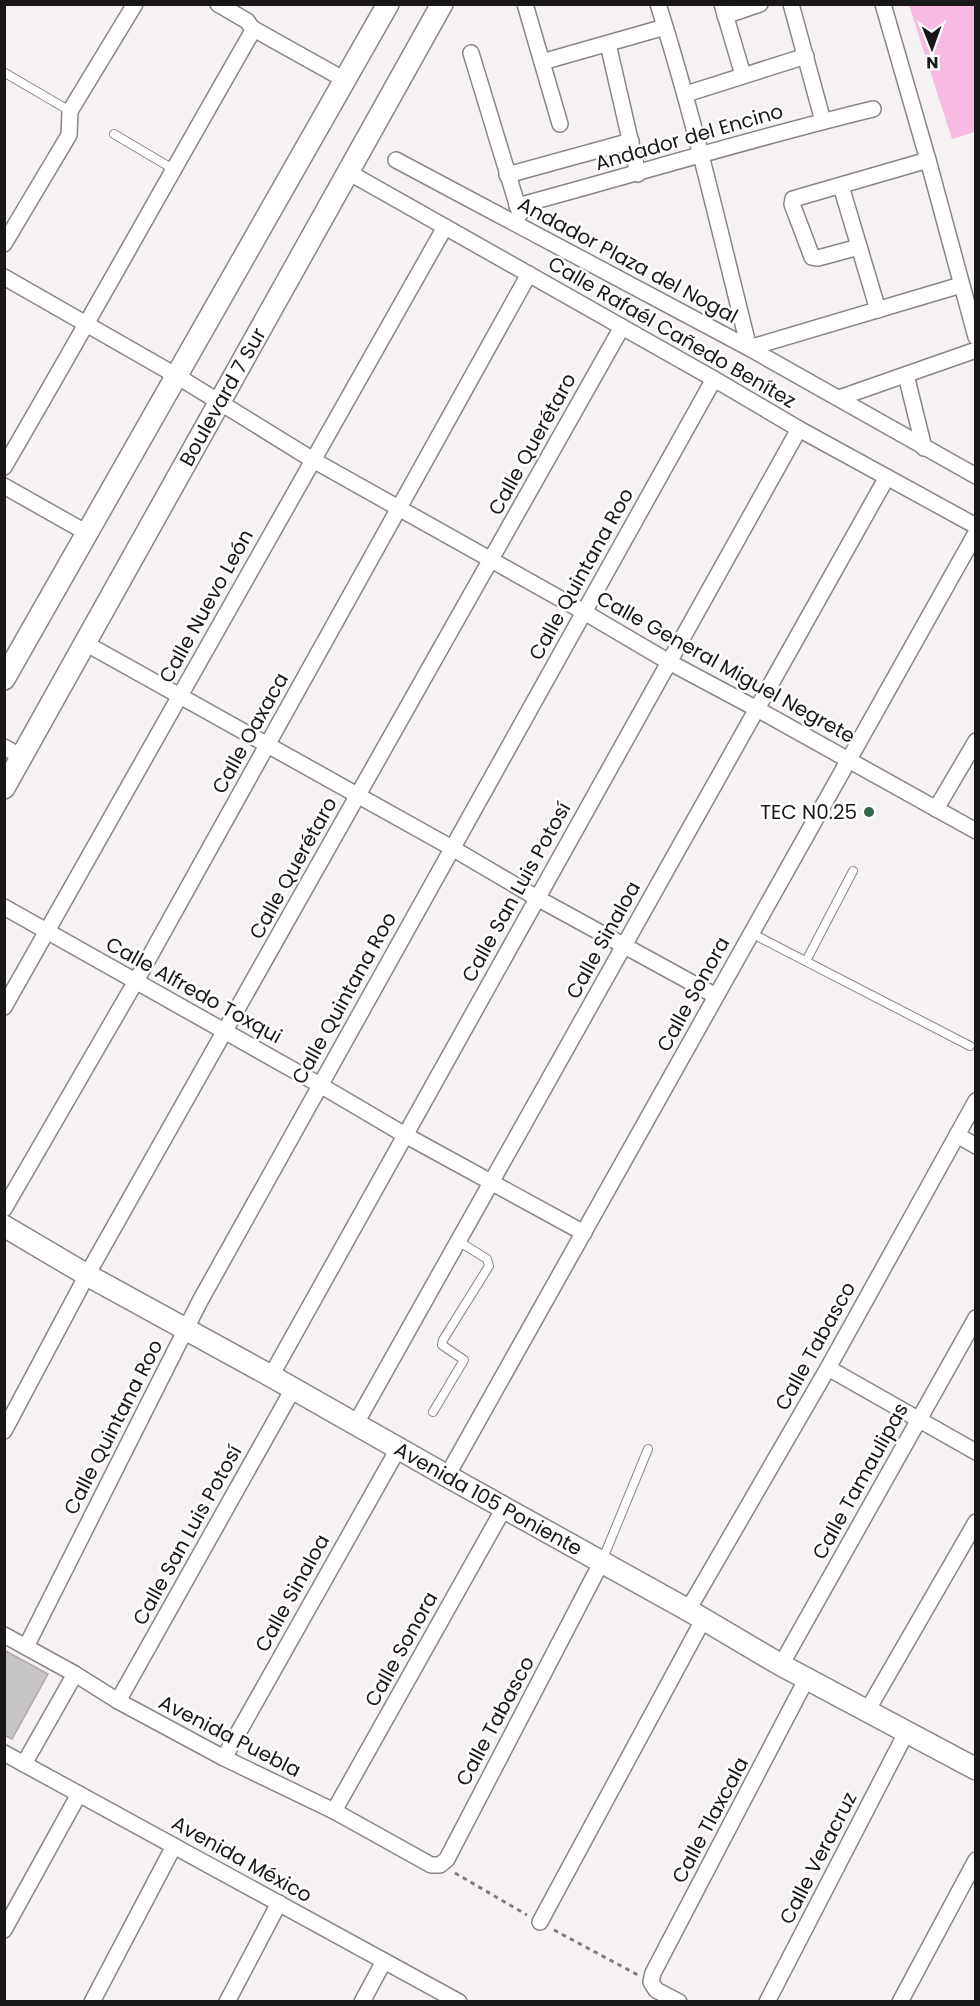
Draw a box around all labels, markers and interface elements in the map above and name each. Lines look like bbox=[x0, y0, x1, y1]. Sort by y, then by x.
north arrow bbox=[902, 18, 962, 78]
text: N bbox=[926, 51, 938, 74]
street label: Andador del Encino bbox=[592, 97, 786, 177]
street label: Andador Plaza del Nogal bbox=[513, 190, 743, 330]
street label: Calle Rafaél Cañedo Benítez bbox=[543, 249, 801, 415]
street label: Boulevard 7 Sur bbox=[173, 323, 272, 471]
street label: Calle Querétaro bbox=[481, 368, 583, 520]
street label: Calle Quintana Roo bbox=[522, 483, 640, 665]
street label: Calle Nuevo León bbox=[152, 524, 260, 688]
street label: Calle General Miguel Negrete bbox=[592, 584, 860, 750]
street label: Calle Oaxaca bbox=[205, 667, 295, 799]
street label: Calle Querétaro bbox=[242, 792, 344, 944]
street label: Calle San Luis Potosí bbox=[455, 797, 577, 987]
place label: TEC N0.25 bbox=[760, 798, 857, 826]
marker: TEC N0.25 bbox=[862, 805, 876, 819]
street label: Calle Sinaloa bbox=[559, 876, 647, 1004]
street label: Calle Quintana Roo bbox=[285, 907, 403, 1089]
street label: Calle Alfredo Toxqui bbox=[101, 930, 287, 1050]
street label: Calle Sonora bbox=[650, 931, 736, 1057]
street label: Calle Tabasco bbox=[768, 1277, 862, 1415]
street label: Calle Quintana Roo bbox=[57, 1335, 169, 1519]
street label: Calle Tamaulipas bbox=[805, 1398, 915, 1564]
street label: Avenida 105 Poniente bbox=[389, 1435, 587, 1563]
street label: Calle San Luis Potosí bbox=[126, 1440, 248, 1630]
street label: Calle Sinaloa bbox=[248, 1529, 336, 1657]
street label: Calle Sonora bbox=[358, 1586, 444, 1712]
street label: Calle Tabasco bbox=[449, 1651, 541, 1791]
street label: Avenida Puebla bbox=[154, 1688, 306, 1784]
street label: Calle Tlaxcala bbox=[665, 1752, 755, 1888]
street label: Calle Veracruz bbox=[773, 1787, 863, 1929]
street label: Avenida México bbox=[167, 1809, 317, 1909]

